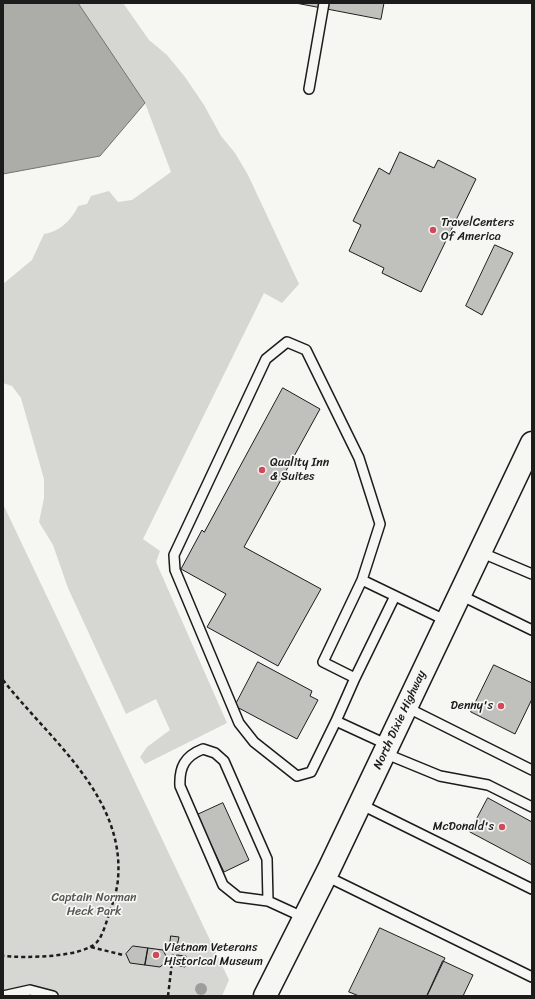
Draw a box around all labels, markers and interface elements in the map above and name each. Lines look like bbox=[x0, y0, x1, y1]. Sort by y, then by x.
place label: TravelCenters Of America bbox=[441, 216, 514, 244]
marker: TravelCenters Of America bbox=[428, 225, 438, 235]
place label: Quality Inn & Suites bbox=[270, 456, 329, 484]
marker: Quality Inn & Suites bbox=[257, 465, 267, 475]
street label: North Dixie Highway bbox=[371, 668, 429, 772]
place label: Denny's bbox=[451, 699, 493, 713]
marker: Denny's bbox=[496, 701, 506, 711]
place label: McDonald's bbox=[433, 820, 494, 834]
marker: McDonald's bbox=[497, 822, 507, 832]
park label: Captain Norman Heck Park bbox=[51, 891, 137, 919]
place label: Vietnam Veterans Historical Museum bbox=[164, 941, 263, 969]
marker: Vietnam Veterans Historical Museum bbox=[151, 950, 161, 960]

